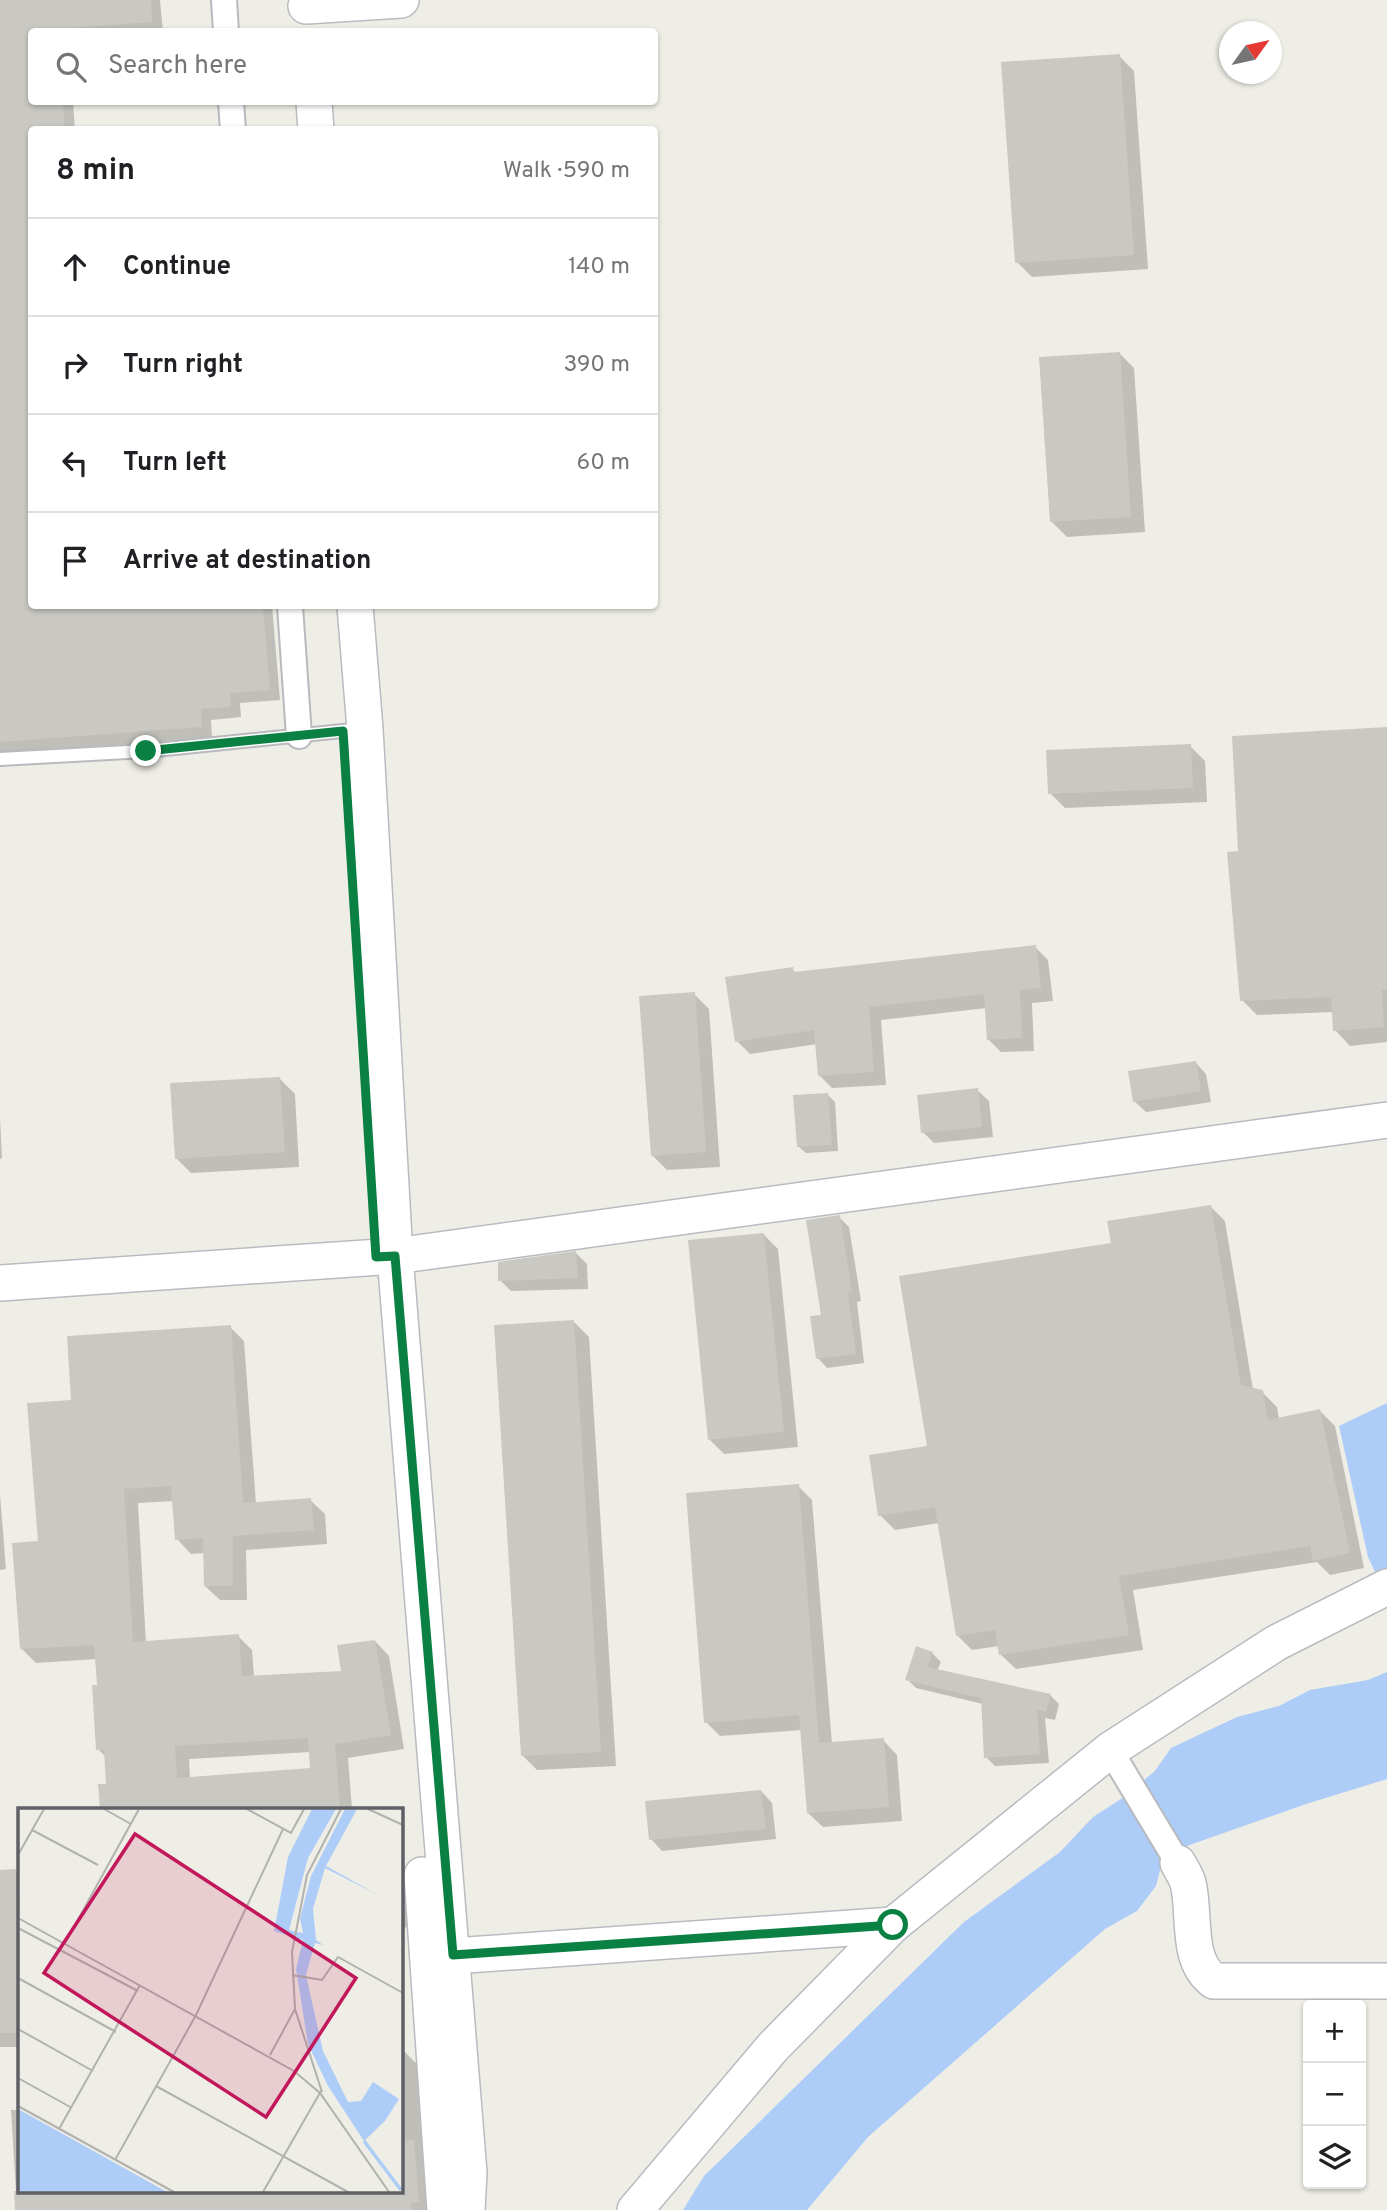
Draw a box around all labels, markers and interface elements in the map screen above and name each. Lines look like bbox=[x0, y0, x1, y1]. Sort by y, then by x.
north arrow bbox=[1219, 21, 1282, 84]
search box bbox=[28, 28, 658, 105]
icon: search bbox=[52, 48, 90, 86]
text: Search here bbox=[108, 50, 247, 83]
text: 8 min bbox=[56, 153, 135, 190]
text: Walk · 590 m bbox=[503, 157, 630, 186]
icon: ahead bbox=[56, 248, 94, 286]
text: Continue bbox=[123, 251, 231, 284]
text: 140 m bbox=[568, 253, 630, 282]
icon: right bbox=[56, 346, 94, 384]
text: Turn right bbox=[123, 349, 243, 382]
text: 390 m bbox=[563, 351, 630, 380]
icon: left bbox=[56, 444, 94, 482]
text: Turn left bbox=[123, 447, 227, 480]
text: 60 m bbox=[577, 449, 630, 478]
icon: arrive bbox=[56, 542, 94, 580]
text: Arrive at destination bbox=[123, 545, 371, 578]
route end bbox=[130, 735, 161, 766]
inset map bbox=[18, 1808, 402, 2192]
route start bbox=[877, 1909, 908, 1940]
map controls bbox=[1303, 2000, 1366, 2189]
button: + bbox=[1303, 2000, 1366, 2063]
button: − bbox=[1303, 2063, 1366, 2126]
button: layers bbox=[1303, 2126, 1366, 2189]

